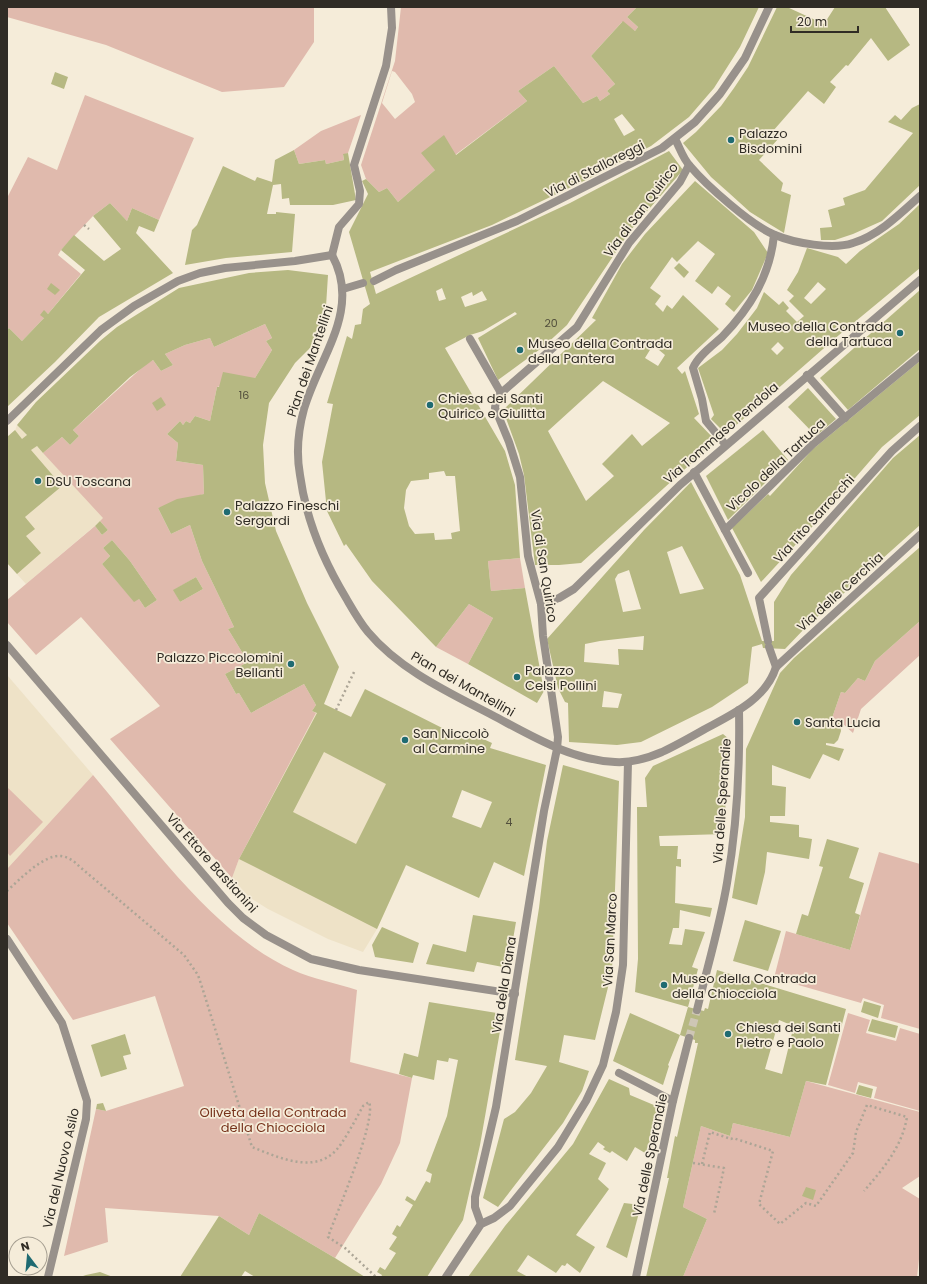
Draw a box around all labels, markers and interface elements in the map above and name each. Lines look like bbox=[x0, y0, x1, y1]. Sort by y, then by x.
scale bar bbox=[791, 8, 858, 34]
text: 20 m bbox=[797, 13, 827, 30]
place label: Palazzo Bisdomini bbox=[739, 124, 802, 158]
marker: Palazzo Bisdomini bbox=[726, 135, 736, 145]
street label: Via di Stalloreggi bbox=[542, 136, 648, 202]
street label: Via di San Quirico bbox=[599, 159, 683, 261]
street label: Pian dei Mantellini bbox=[282, 303, 338, 419]
house number: 20 bbox=[544, 315, 558, 331]
place label: Museo della Contrada della Tartuca bbox=[748, 317, 892, 351]
marker: Museo della Contrada della Tartuca bbox=[895, 328, 905, 338]
place label: Museo della Contrada della Pantera bbox=[528, 334, 672, 368]
marker: Museo della Contrada della Pantera bbox=[515, 345, 525, 355]
street label: Via Tommaso Pendola bbox=[659, 378, 783, 488]
house number: 16 bbox=[239, 387, 249, 403]
place label: Chiesa dei Santi Quirico e Giulitta bbox=[438, 389, 545, 423]
marker: Chiesa dei Santi Quirico e Giulitta bbox=[425, 400, 435, 410]
street label: Vicolo della Tartuca bbox=[722, 414, 830, 516]
street label: Via Tito Sarrocchi bbox=[769, 471, 859, 567]
place label: DSU Toscana bbox=[46, 472, 131, 491]
marker: DSU Toscana bbox=[33, 476, 43, 486]
place label: Palazzo Fineschi Sergardi bbox=[235, 496, 339, 530]
marker: Palazzo Fineschi Sergardi bbox=[222, 507, 232, 517]
street label: Via di San Quirico bbox=[526, 508, 562, 624]
street label: Via delle Cerchia bbox=[793, 548, 887, 636]
street label: Pian dei Mantellini bbox=[408, 647, 518, 721]
place label: Palazzo Piccolomini Bellanti bbox=[157, 648, 283, 682]
marker: Palazzo Piccolomini Bellanti bbox=[286, 659, 296, 669]
place label: Palazzo Celsi Pollini bbox=[525, 661, 597, 695]
marker: Palazzo Celsi Pollini bbox=[512, 672, 522, 682]
place label: Santa Lucia bbox=[805, 713, 881, 732]
marker: Santa Lucia bbox=[792, 717, 802, 727]
place label: San Niccolò al Carmine bbox=[413, 724, 489, 758]
marker: San Niccolò al Carmine bbox=[400, 735, 410, 745]
street label: Via delle Sperandie bbox=[708, 738, 736, 864]
street label: Via Ettore Bastianini bbox=[162, 809, 262, 917]
house number: 4 bbox=[506, 814, 513, 830]
street label: Via San Marco bbox=[598, 893, 622, 987]
street label: Via della Diana bbox=[487, 935, 521, 1035]
place label: Museo della Contrada della Chiocciola bbox=[672, 969, 816, 1003]
marker: Museo della Contrada della Chiocciola bbox=[659, 980, 669, 990]
place label: Chiesa dei Santi Pietro e Paolo bbox=[736, 1018, 841, 1052]
marker: Chiesa dei Santi Pietro e Paolo bbox=[723, 1029, 733, 1039]
street label: Via delle Sperandie bbox=[628, 1092, 672, 1218]
park label: Oliveta della Contrada della Chiocciola bbox=[199, 1103, 347, 1137]
street label: Via del Nuovo Asilo bbox=[38, 1106, 84, 1230]
north arrow bbox=[8, 1236, 48, 1276]
text: N bbox=[19, 1238, 31, 1255]

